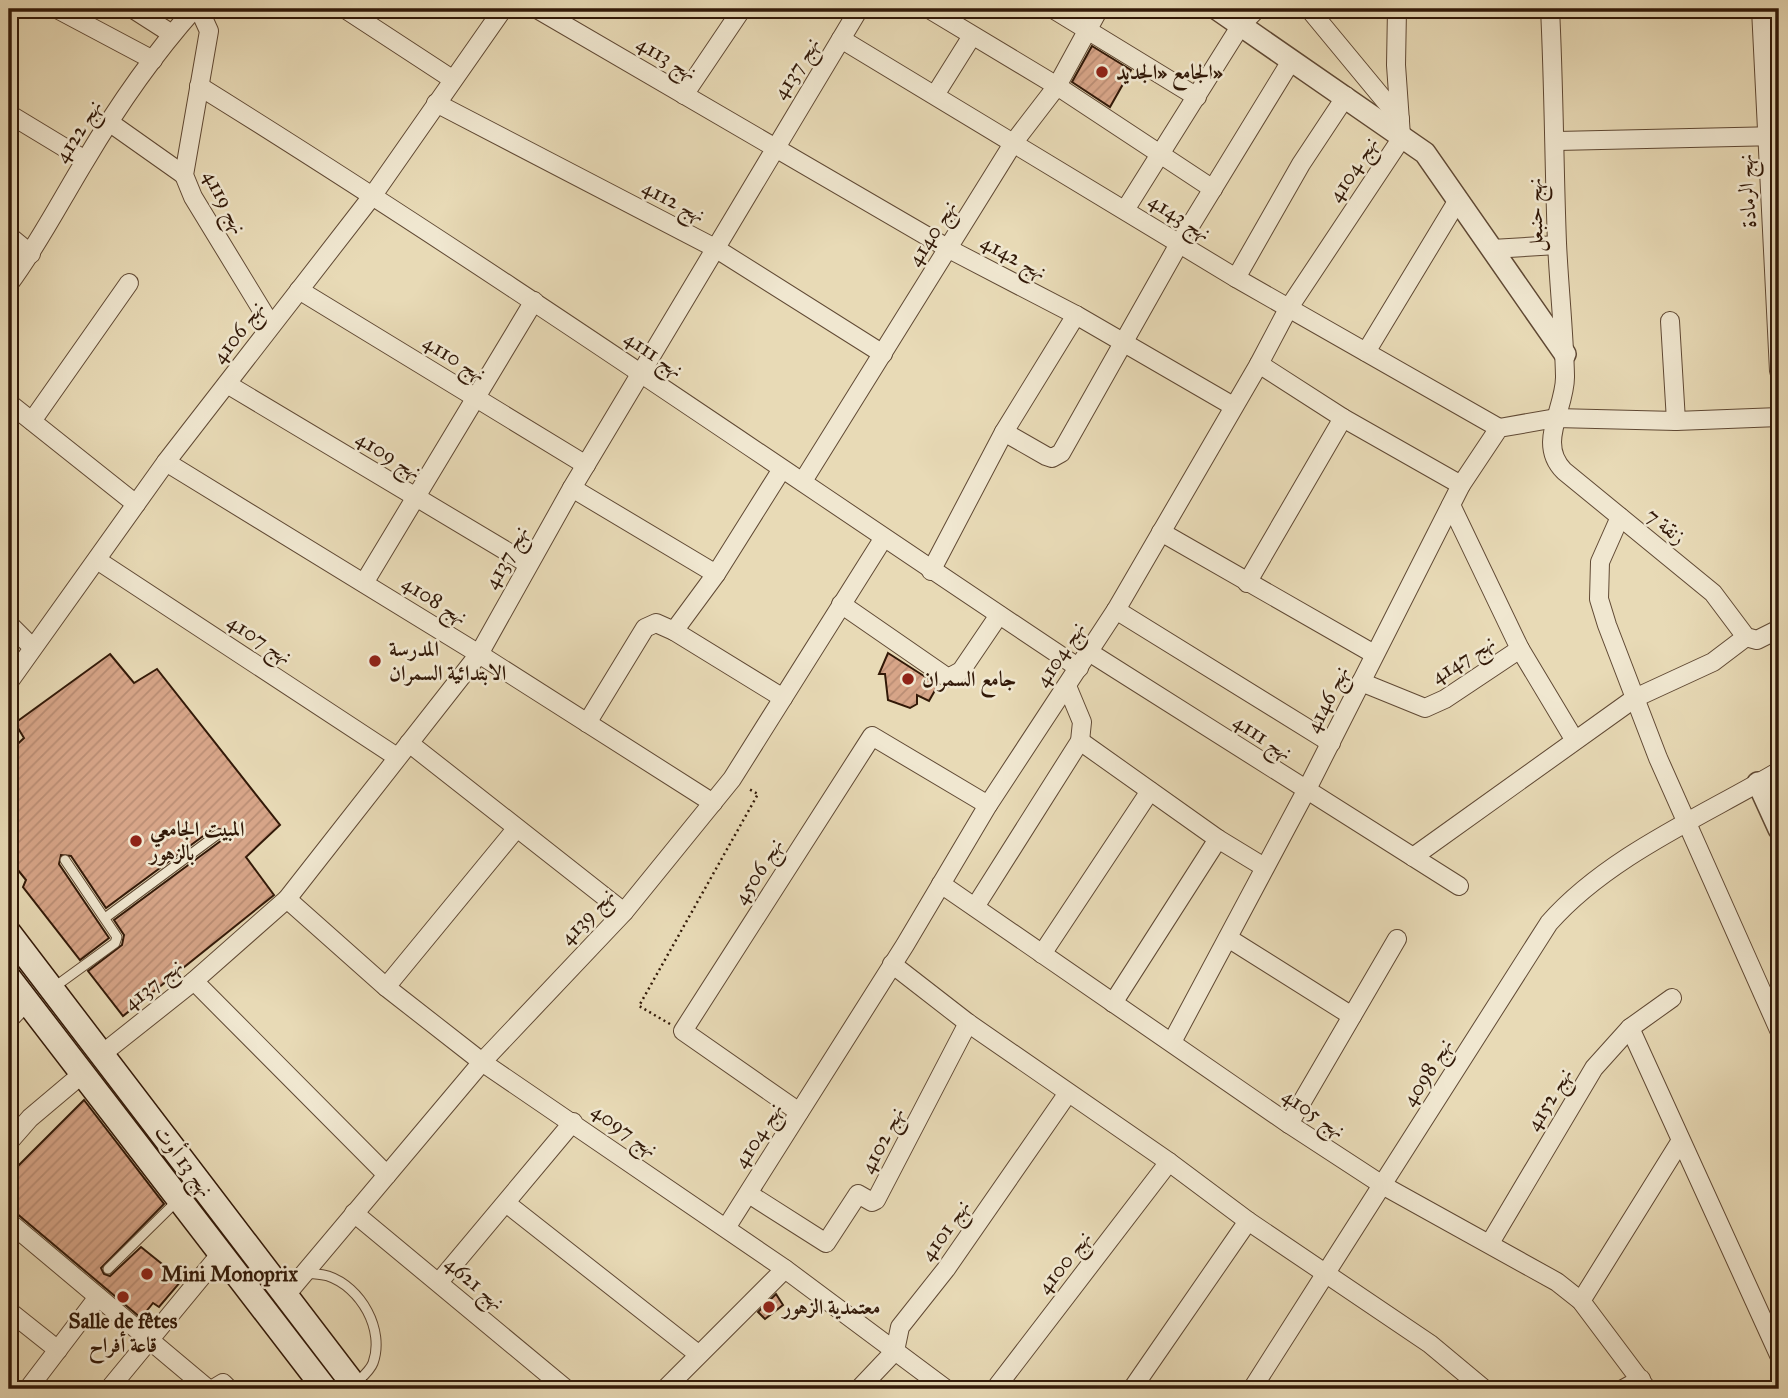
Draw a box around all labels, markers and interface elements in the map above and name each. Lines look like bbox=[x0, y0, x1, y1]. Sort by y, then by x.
street label: نهج 4113 bbox=[629, 30, 702, 91]
street label: نهج 4137 bbox=[767, 32, 830, 107]
place label: الجامع «الجديد» bbox=[1116, 59, 1223, 91]
marker: الجامع «الجديد» bbox=[1094, 64, 1110, 80]
street label: نهج 4122 bbox=[48, 95, 113, 171]
street label: نهج 4104 bbox=[1322, 131, 1389, 210]
street label: نهج الرمادة bbox=[1732, 153, 1768, 229]
street label: نهج 4119 bbox=[192, 166, 253, 241]
street label: نهج 4112 bbox=[635, 174, 710, 233]
street label: نهج حنبعل bbox=[1521, 178, 1555, 252]
street label: نهج 4143 bbox=[1141, 188, 1216, 251]
street label: نهج 4140 bbox=[902, 195, 967, 274]
street label: نهج 4142 bbox=[974, 229, 1052, 290]
street label: نهج 4106 bbox=[206, 295, 275, 372]
street label: نهج 4111 bbox=[616, 325, 688, 388]
street label: نهج 4110 bbox=[415, 329, 491, 392]
street label: نهج 4109 bbox=[348, 425, 427, 490]
street label: زنقة 7 bbox=[1641, 502, 1691, 550]
street label: نهج 4137 bbox=[478, 521, 539, 596]
street label: نهج 4108 bbox=[394, 570, 473, 635]
street label: نهج 4107 bbox=[219, 608, 297, 675]
street label: نهج 4104 bbox=[1029, 616, 1096, 695]
street label: نهج 4147 bbox=[1426, 629, 1503, 694]
place label: المدرسة الابتدائية السمران bbox=[389, 636, 506, 687]
marker: المدرسة الابتدائية السمران bbox=[367, 653, 383, 669]
street label: نهج 4146 bbox=[1300, 661, 1360, 739]
place label: جامع السمران bbox=[922, 666, 1017, 698]
marker: جامع السمران bbox=[900, 671, 916, 687]
street label: نهج 4111 bbox=[1225, 708, 1298, 771]
place label: المبيت الجامعي بالزهور bbox=[148, 816, 245, 866]
marker: المبيت الجامعي بالزهور bbox=[128, 833, 144, 849]
street label: نهج 4506 bbox=[727, 833, 794, 912]
street label: نهج 4139 bbox=[554, 882, 624, 954]
street label: نهج 4137 bbox=[118, 952, 192, 1020]
street label: نهج 4098 bbox=[1396, 1033, 1463, 1114]
street label: نهج 4152 bbox=[1520, 1063, 1583, 1138]
street label: نهج 4105 bbox=[1274, 1082, 1351, 1149]
street label: نهج 4104 bbox=[728, 1097, 793, 1176]
street label: نهج 4097 bbox=[583, 1098, 663, 1167]
street label: نهج 4102 bbox=[854, 1102, 915, 1181]
street label: نهج 13 أوت bbox=[144, 1119, 221, 1206]
street label: نهج 4101 bbox=[914, 1194, 980, 1269]
street label: نهج 4100 bbox=[1031, 1225, 1102, 1303]
street label: نهج 4621 bbox=[436, 1250, 510, 1320]
place label: Mini Monoprix bbox=[161, 1261, 298, 1287]
marker: Mini Monoprix bbox=[139, 1266, 155, 1282]
marker: Salle de fêtes قاعة أفراح bbox=[115, 1289, 131, 1305]
place label: معتمدية الزهور bbox=[781, 1294, 880, 1320]
marker: معتمدية الزهور bbox=[761, 1299, 777, 1315]
place label: Salle de fêtes قاعة أفراح bbox=[69, 1308, 178, 1364]

